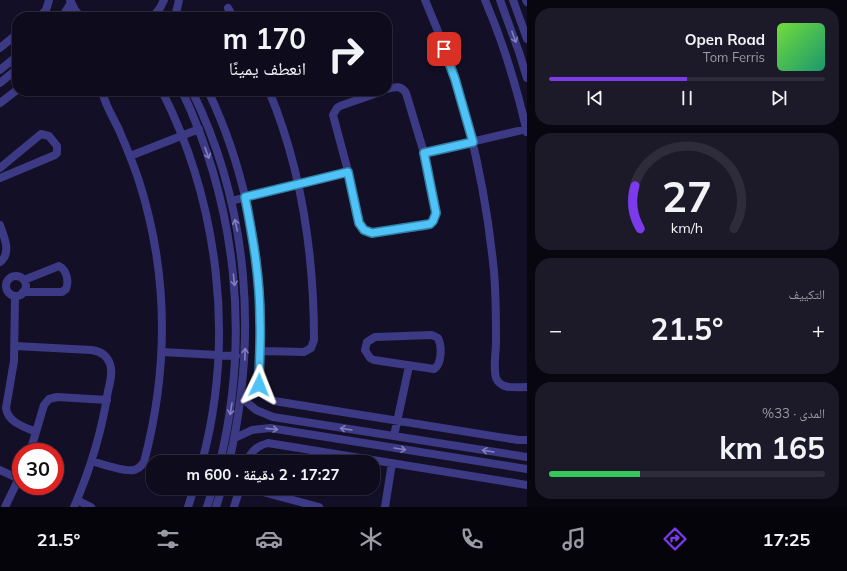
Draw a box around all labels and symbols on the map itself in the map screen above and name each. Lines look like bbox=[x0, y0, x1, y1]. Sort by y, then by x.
one-way arrow bbox=[510, 30, 518, 42]
pin bbox=[427, 32, 461, 66]
one-way arrow bbox=[204, 147, 212, 159]
one-way arrow bbox=[232, 219, 240, 232]
one-way arrow bbox=[231, 273, 238, 286]
one-way arrow bbox=[241, 348, 249, 361]
position arrow bbox=[238, 364, 280, 406]
one-way arrow bbox=[227, 402, 235, 415]
one-way arrow bbox=[265, 425, 278, 433]
one-way arrow bbox=[340, 425, 353, 433]
speed limit sign: 30 bbox=[12, 443, 64, 495]
one-way arrow bbox=[393, 445, 406, 453]
one-way arrow bbox=[482, 447, 495, 455]

